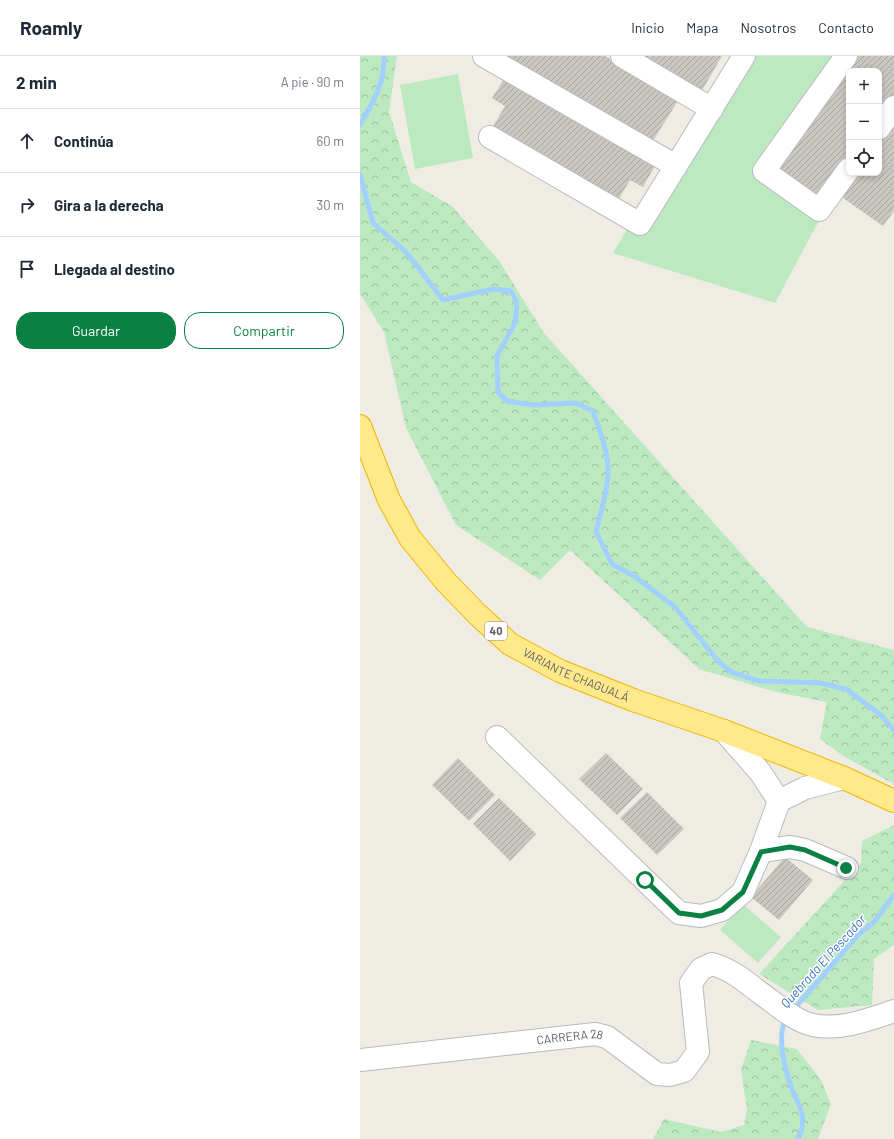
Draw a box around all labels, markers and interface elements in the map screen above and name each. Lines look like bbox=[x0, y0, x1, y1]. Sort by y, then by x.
text: Roamly bbox=[20, 16, 82, 39]
text: Inicio bbox=[631, 19, 664, 36]
text: Mapa bbox=[686, 19, 718, 36]
text: Nosotros bbox=[740, 19, 796, 36]
text: Contacto bbox=[818, 19, 874, 36]
map controls bbox=[846, 68, 882, 176]
button: + bbox=[846, 68, 882, 104]
text: 2 min bbox=[16, 72, 57, 92]
text: A pie · 90 m bbox=[281, 74, 344, 90]
button: − bbox=[846, 104, 882, 140]
icon: ahead bbox=[16, 130, 38, 152]
text: Continúa bbox=[54, 132, 114, 150]
text: 60 m bbox=[317, 133, 344, 149]
button: locate bbox=[846, 140, 882, 176]
icon: right bbox=[16, 194, 38, 216]
text: Gira a la derecha bbox=[54, 196, 164, 214]
text: 30 m bbox=[317, 197, 344, 213]
icon: arrive bbox=[16, 258, 38, 280]
text: Llegada al destino bbox=[54, 260, 175, 278]
button: Guardar bbox=[16, 312, 176, 349]
button: Compartir bbox=[184, 312, 344, 349]
road number: 40 bbox=[485, 622, 507, 640]
street label: VARIANTE CHAGUALÁ bbox=[521, 644, 632, 704]
route end bbox=[837, 859, 855, 877]
route start bbox=[636, 871, 654, 889]
water label: Quebrada El Pescador bbox=[777, 911, 869, 1011]
street label: CARRERA 28 bbox=[536, 1026, 605, 1046]

